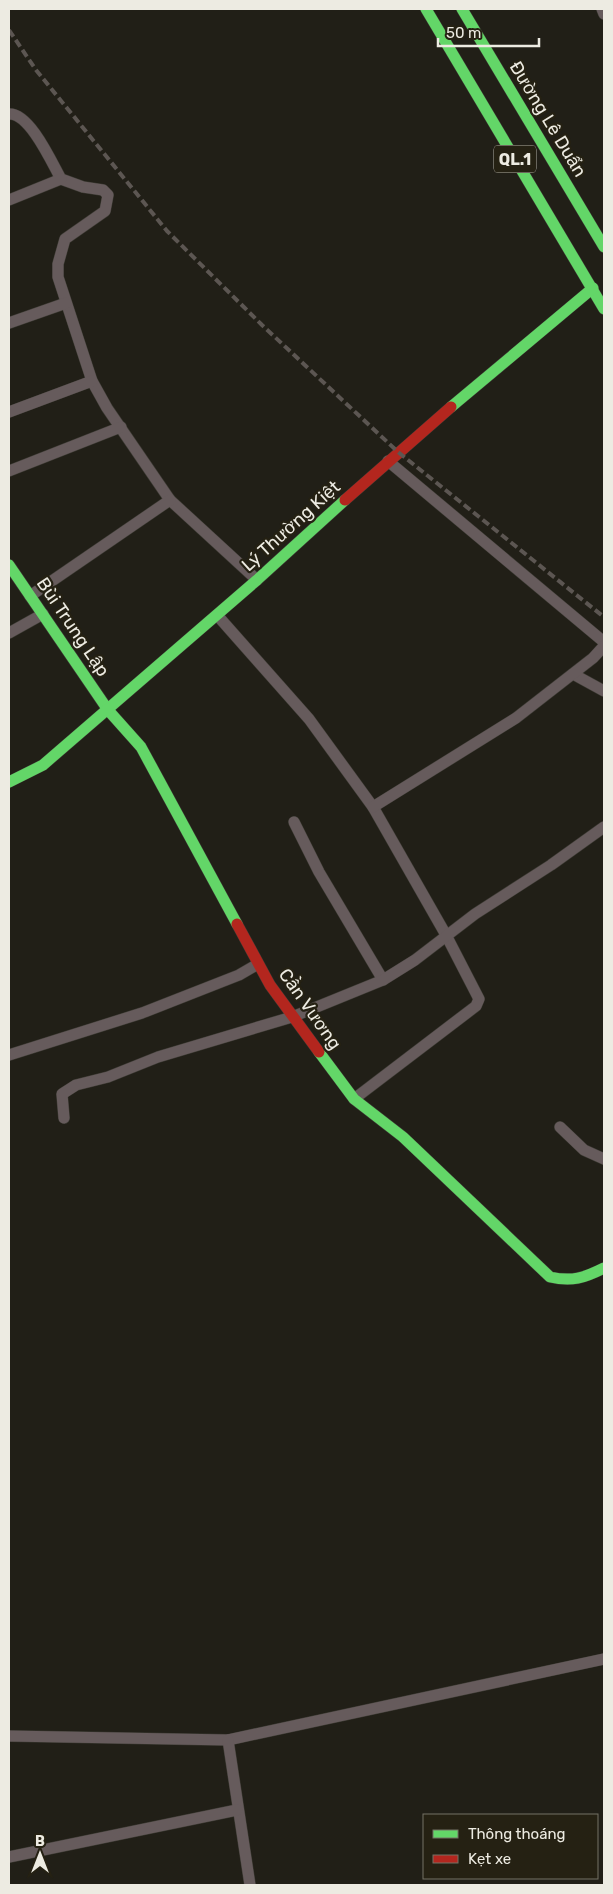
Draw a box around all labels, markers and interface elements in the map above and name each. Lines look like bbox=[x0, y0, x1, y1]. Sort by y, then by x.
scale bar bbox=[438, 15, 539, 47]
text: 50 m bbox=[446, 24, 481, 42]
street label: Đường Lê Duẩn bbox=[505, 57, 591, 181]
road number: QL.1 bbox=[494, 146, 536, 172]
street label: Lý Thường Kiệt bbox=[237, 476, 345, 576]
street label: Bùi Trung Lập bbox=[32, 573, 114, 681]
street label: Cần Vương bbox=[274, 964, 347, 1054]
legend bbox=[423, 1814, 598, 1879]
text: Thông thoáng bbox=[468, 1825, 565, 1843]
north arrow bbox=[15, 1829, 65, 1879]
text: B bbox=[35, 1833, 45, 1850]
text: Kẹt xe bbox=[468, 1850, 511, 1868]

